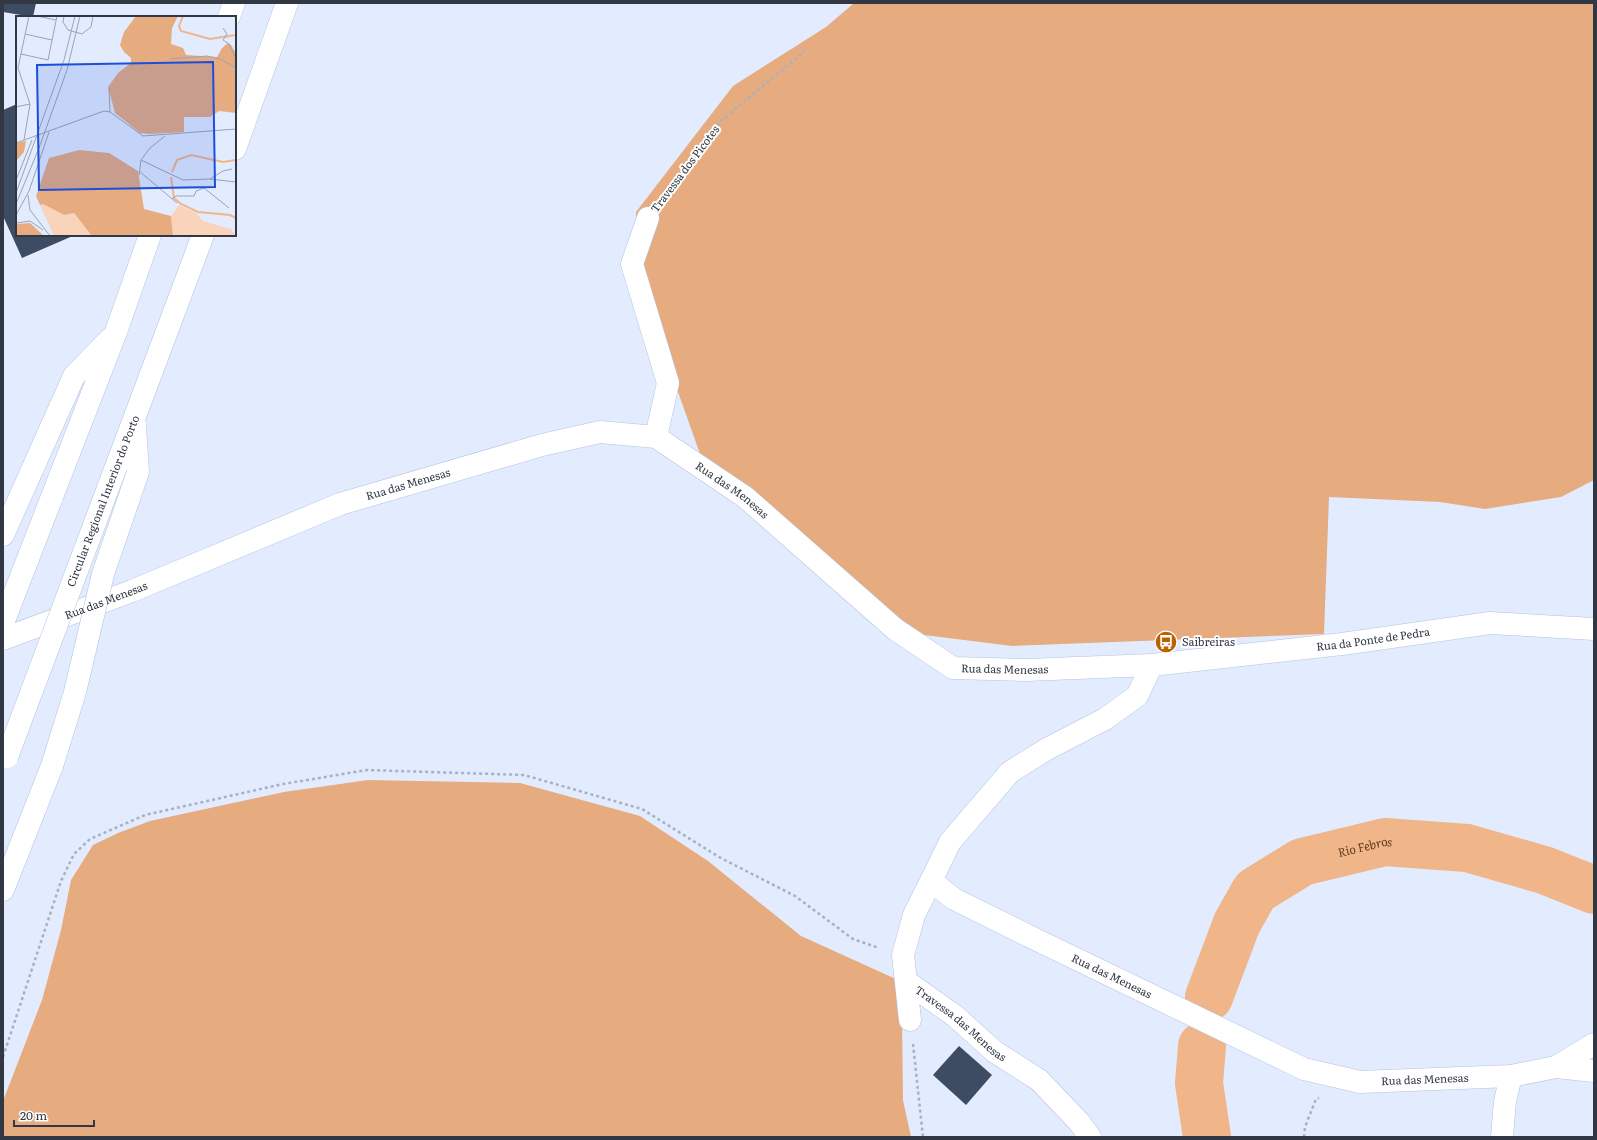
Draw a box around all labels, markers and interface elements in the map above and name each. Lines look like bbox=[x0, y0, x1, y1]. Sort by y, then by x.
inset map bbox=[16, 16, 236, 236]
street label: Travessa dos Picotes bbox=[646, 121, 722, 215]
street label: Circular Regional Interior do Porto bbox=[62, 412, 142, 589]
street label: Rua das Menesas bbox=[693, 457, 773, 522]
street label: Rua das Menesas bbox=[364, 463, 452, 503]
street label: Rua das Menesas bbox=[62, 577, 150, 622]
street label: Rua da Ponte de Pedra bbox=[1315, 623, 1431, 654]
bus stop icon: Saibreiras bbox=[1153, 629, 1179, 655]
place label: Saibreiras bbox=[1182, 633, 1235, 649]
street label: Rua das Menesas bbox=[961, 659, 1049, 677]
water label: Rio Febros bbox=[1336, 832, 1393, 861]
street label: Rua das Menesas bbox=[1069, 949, 1155, 1001]
street label: Travessa das Menesas bbox=[912, 981, 1010, 1064]
street label: Rua das Menesas bbox=[1381, 1069, 1469, 1088]
scale bar bbox=[14, 1102, 94, 1128]
text: 20 m bbox=[20, 1106, 47, 1124]

